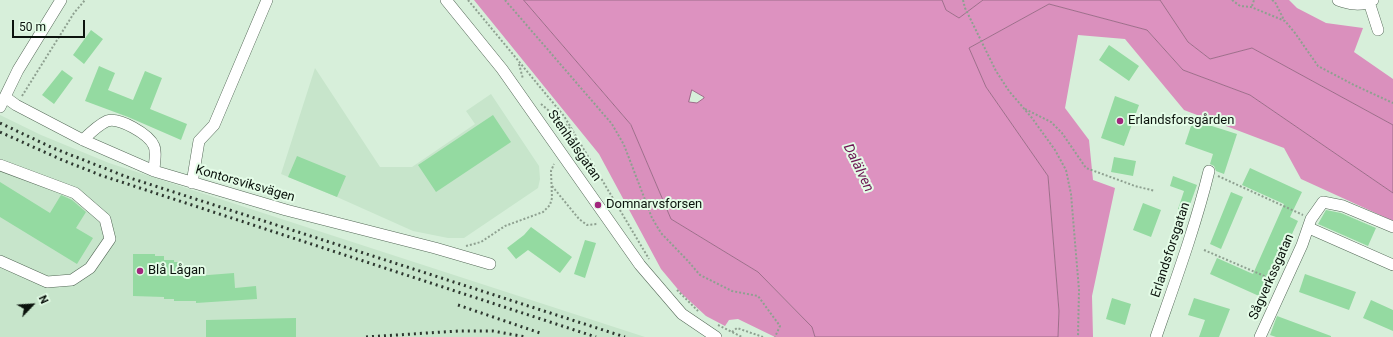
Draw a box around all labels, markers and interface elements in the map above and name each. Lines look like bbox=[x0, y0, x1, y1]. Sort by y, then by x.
scale bar bbox=[14, 12, 87, 38]
text: 50 m bbox=[19, 20, 46, 34]
street label: Stenhålsgatan bbox=[544, 108, 604, 184]
place label: Erlandsforsgården bbox=[1128, 113, 1234, 129]
marker: Erlandsforsgården bbox=[1115, 116, 1125, 126]
water label: Dalälven bbox=[839, 141, 877, 195]
street label: Kontorsviksvägen bbox=[194, 162, 296, 206]
place label: Domnarvsforsen bbox=[606, 197, 702, 213]
marker: Domnarvsforsen bbox=[593, 200, 603, 210]
street label: Erlandsforsgatan bbox=[1148, 200, 1194, 300]
street label: Sågverkssgatan bbox=[1246, 232, 1298, 322]
place label: Blå Lågan bbox=[148, 263, 205, 279]
marker: Blå Lågan bbox=[135, 266, 145, 276]
north arrow bbox=[12, 285, 52, 325]
text: N bbox=[36, 293, 51, 306]

